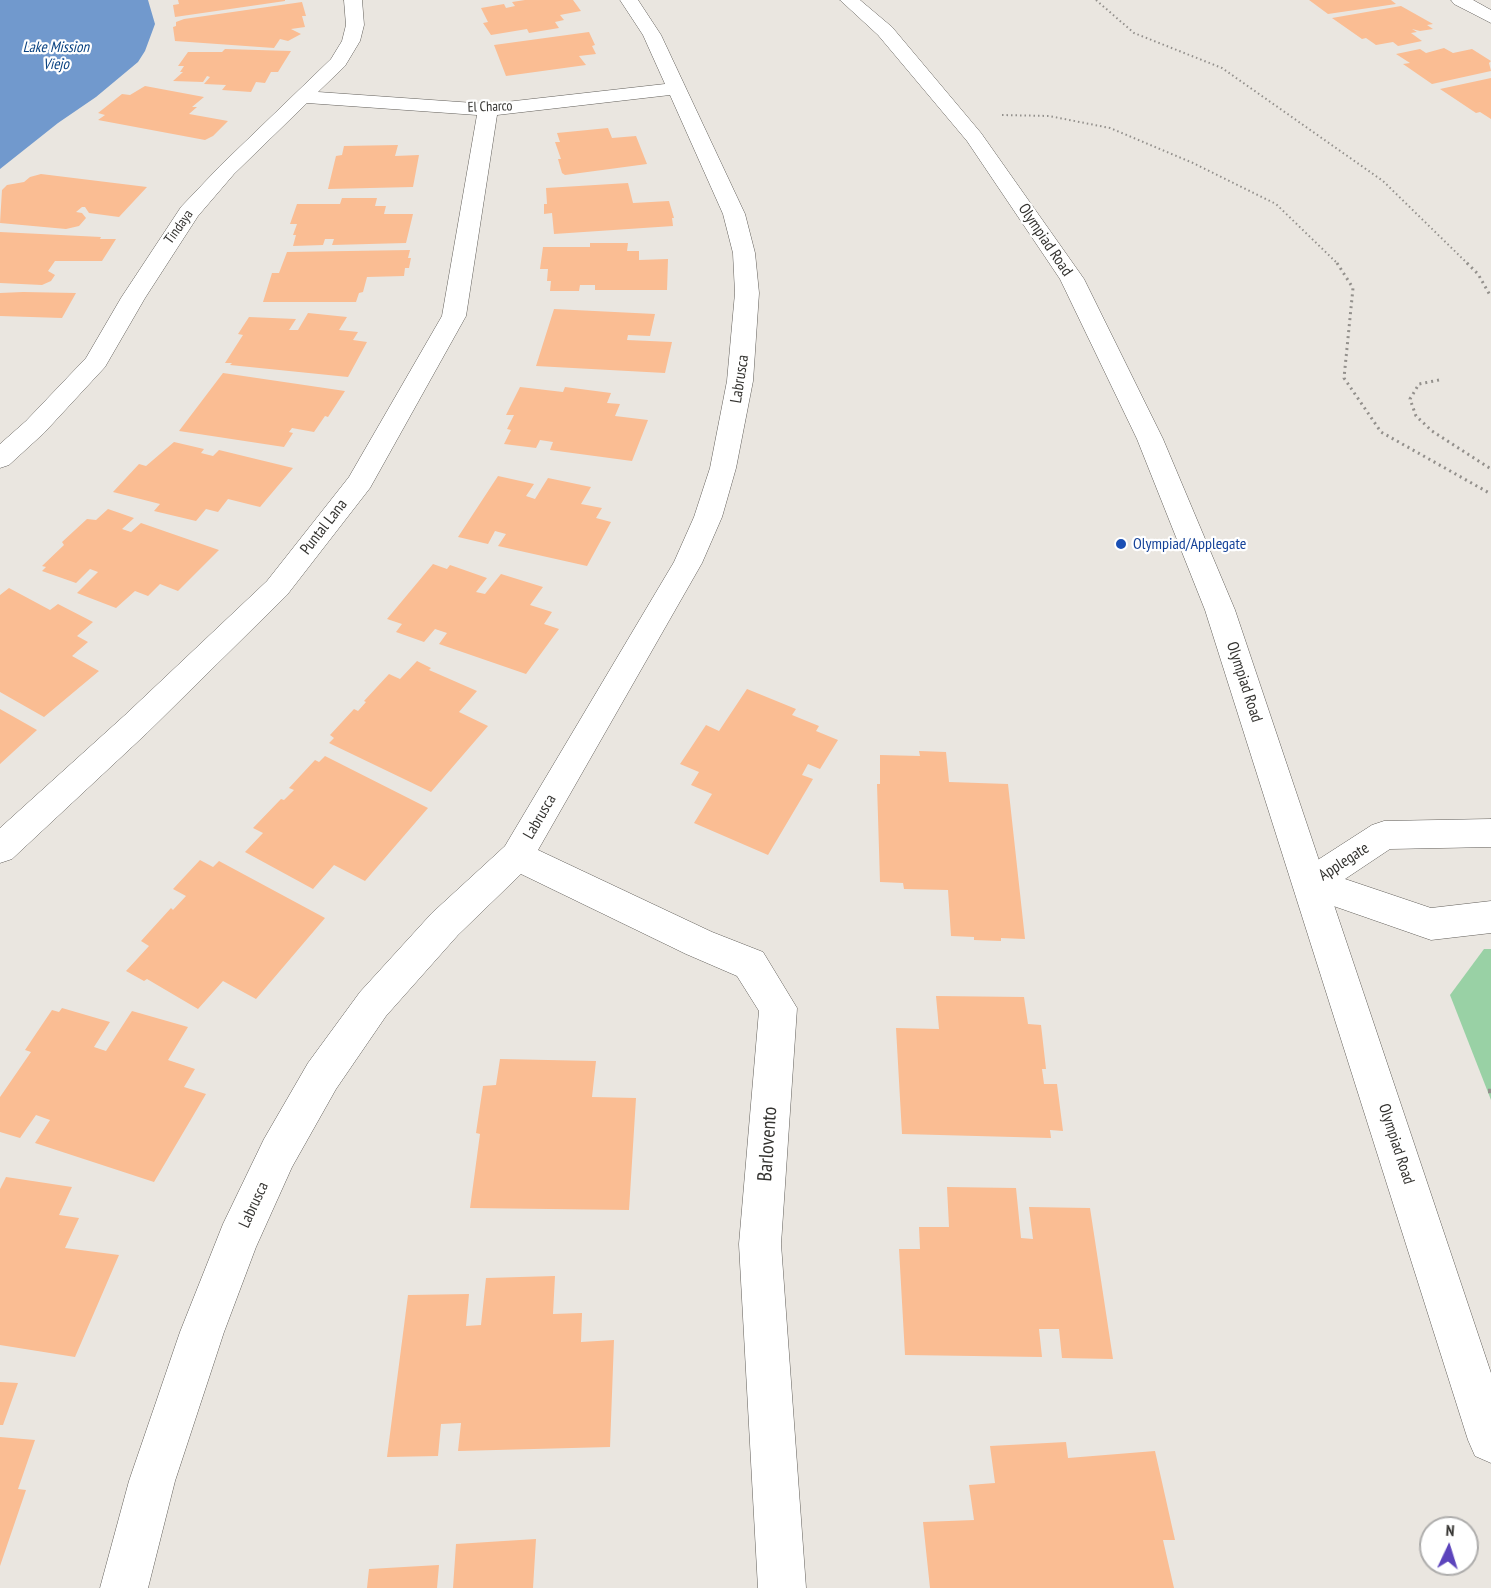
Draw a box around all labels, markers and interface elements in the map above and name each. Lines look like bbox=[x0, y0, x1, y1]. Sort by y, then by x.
water label: Lake Mission Viejo bbox=[23, 39, 89, 74]
street label: El Charco bbox=[467, 98, 513, 116]
street label: Olympiad Road bbox=[1014, 200, 1076, 280]
street label: Tindaya bbox=[161, 207, 197, 247]
street label: Labrusca bbox=[727, 354, 753, 404]
street label: Puntal Lana bbox=[296, 496, 352, 558]
place label: Olympiad/Applegate bbox=[1133, 534, 1246, 554]
marker: Olympiad/Applegate bbox=[1114, 537, 1128, 551]
street label: Olympiad Road bbox=[1222, 639, 1266, 725]
street label: Labrusca bbox=[520, 791, 560, 843]
street label: Applegate bbox=[1315, 839, 1373, 885]
street label: Olympiad Road bbox=[1374, 1101, 1418, 1187]
street label: Barlovento bbox=[753, 1106, 783, 1182]
street label: Labrusca bbox=[235, 1179, 273, 1231]
north arrow bbox=[1419, 1516, 1479, 1576]
text: N bbox=[1445, 1520, 1455, 1540]

